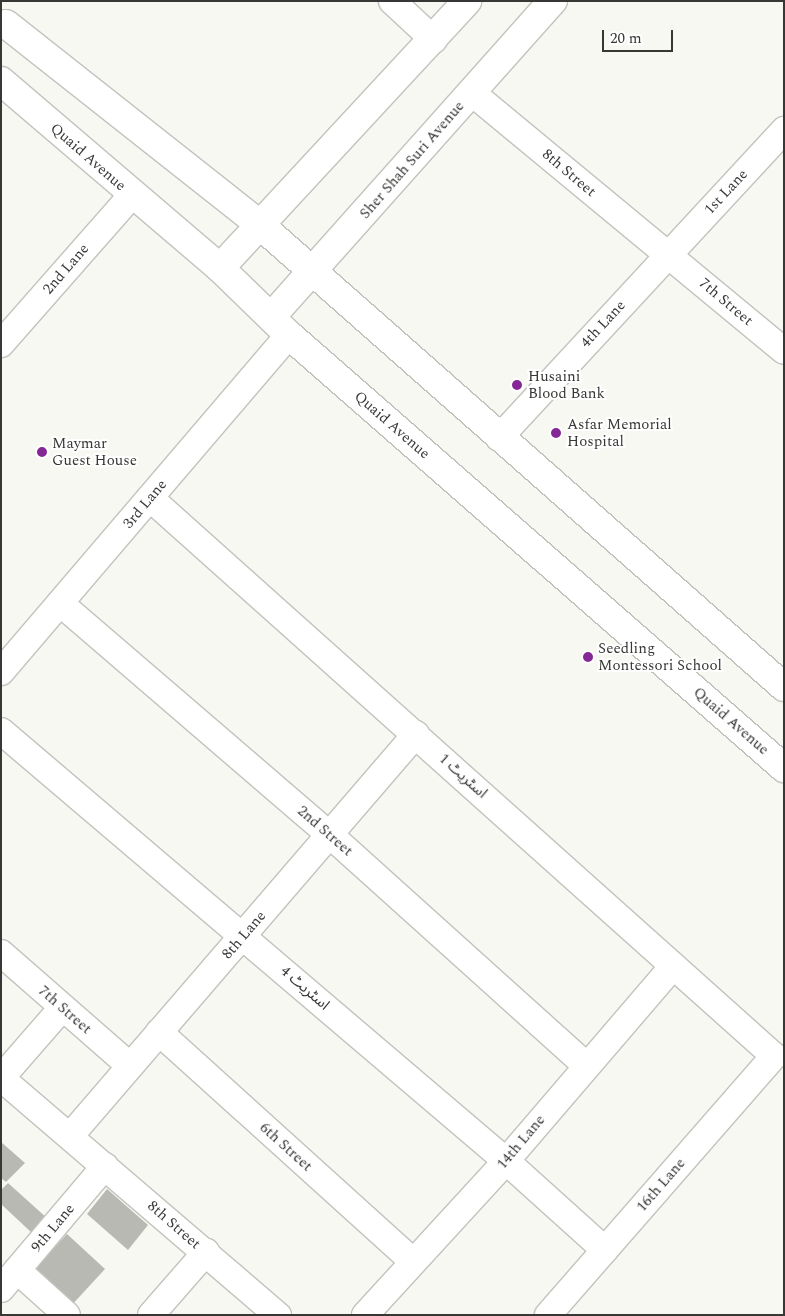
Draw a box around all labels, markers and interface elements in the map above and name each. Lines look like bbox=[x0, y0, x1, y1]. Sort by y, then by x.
scale bar bbox=[605, 20, 676, 52]
text: 20 m bbox=[610, 27, 642, 50]
street label: Sher Shah Suri Avenue bbox=[356, 97, 468, 223]
street label: Quaid Avenue bbox=[47, 119, 129, 195]
street label: 8th Street bbox=[538, 145, 600, 201]
street label: 1st Lane bbox=[700, 165, 752, 219]
street label: 2nd Lane bbox=[39, 240, 93, 298]
street label: 7th Street bbox=[695, 274, 757, 330]
street label: 4th Lane bbox=[577, 297, 629, 351]
place label: Husaini Blood Bank bbox=[528, 367, 605, 402]
marker: Husaini Blood Bank bbox=[510, 378, 524, 392]
street label: Quaid Avenue bbox=[351, 387, 433, 463]
place label: Asfar Memorial Hospital bbox=[567, 415, 672, 450]
marker: Asfar Memorial Hospital bbox=[549, 426, 563, 440]
place label: Maymar Guest House bbox=[52, 434, 137, 469]
marker: Maymar Guest House bbox=[36, 446, 48, 458]
street label: 3rd Lane bbox=[119, 476, 171, 532]
place label: Seedling Montessori School bbox=[598, 639, 722, 674]
marker: Seedling Montessori School bbox=[582, 651, 594, 663]
street label: Quaid Avenue bbox=[690, 683, 772, 759]
street label: اسٹریٹ 1 bbox=[435, 750, 491, 802]
street label: 2nd Street bbox=[294, 802, 356, 860]
street label: 8th Lane bbox=[218, 907, 270, 963]
street label: اسٹریٹ 4 bbox=[277, 962, 333, 1014]
street label: 7th Street bbox=[35, 982, 95, 1038]
street label: 14th Lane bbox=[493, 1111, 549, 1173]
street label: 6th Street bbox=[256, 1119, 316, 1175]
street label: 16th Lane bbox=[633, 1154, 689, 1216]
street label: 8th Street bbox=[144, 1197, 204, 1253]
street label: 9th Lane bbox=[27, 1200, 79, 1256]

